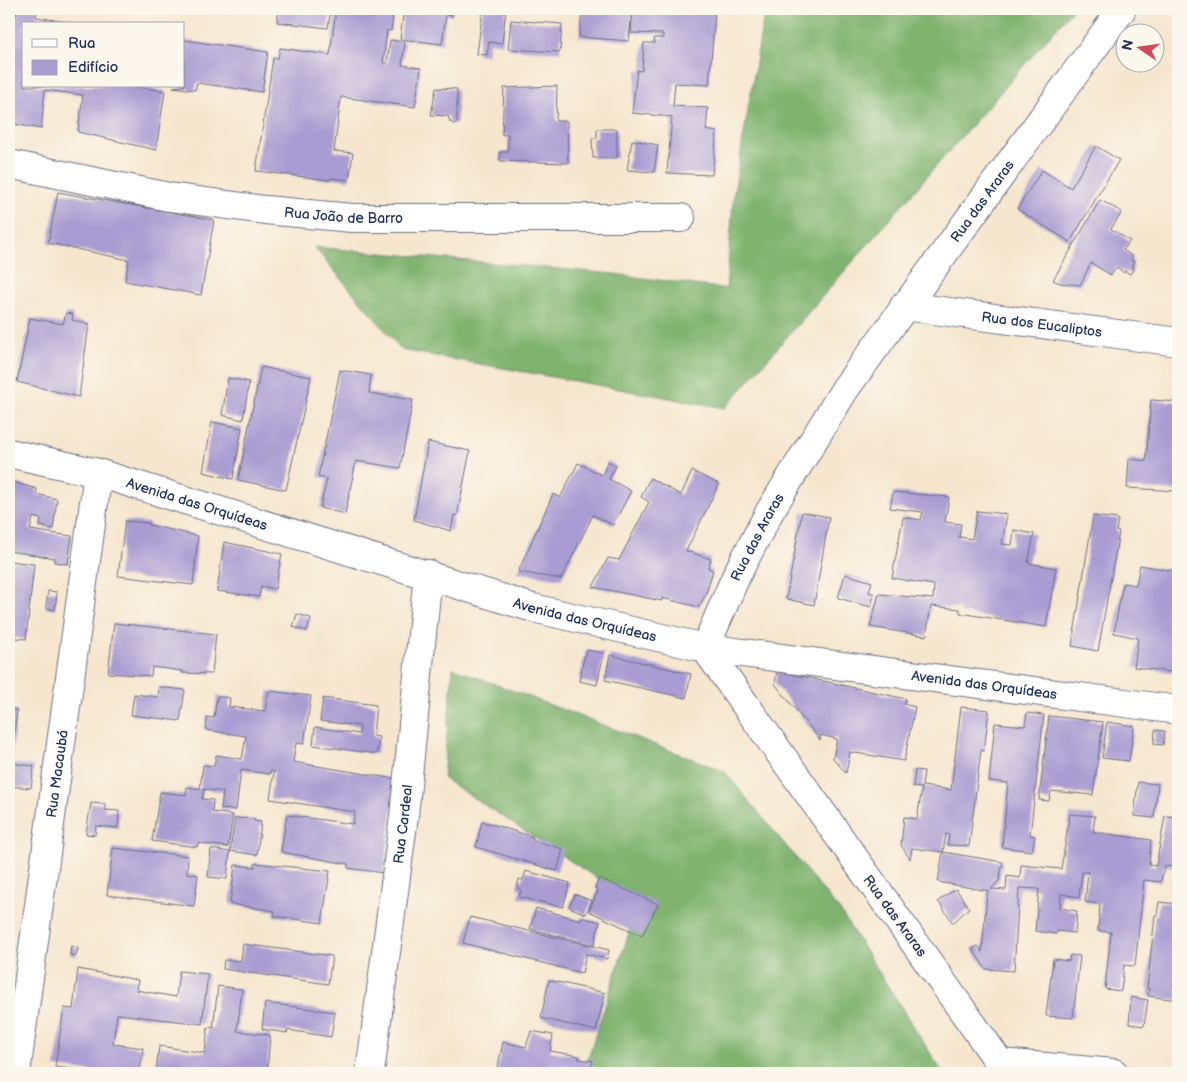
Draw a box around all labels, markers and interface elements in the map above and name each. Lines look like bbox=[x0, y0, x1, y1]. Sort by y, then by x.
legend bbox=[22, 22, 185, 88]
north arrow bbox=[1114, 22, 1164, 72]
text: Rua bbox=[68, 34, 96, 53]
text: N bbox=[1118, 38, 1137, 52]
text: Edifício bbox=[68, 58, 118, 77]
street label: Rua das Araras bbox=[947, 157, 1018, 245]
street label: Rua João de Barro bbox=[283, 203, 403, 227]
street label: Rua dos Eucaliptos bbox=[981, 308, 1103, 340]
street label: Avenida das Orquídeas bbox=[125, 474, 270, 534]
street label: Rua das Araras bbox=[727, 490, 787, 583]
street label: Avenida das Orquídeas bbox=[511, 594, 658, 645]
street label: Avenida das Orquídeas bbox=[910, 667, 1058, 703]
street label: Rua Macaubá bbox=[42, 729, 71, 819]
street label: Rua Cardeal bbox=[389, 784, 416, 865]
street label: Rua das Araras bbox=[860, 872, 930, 960]

